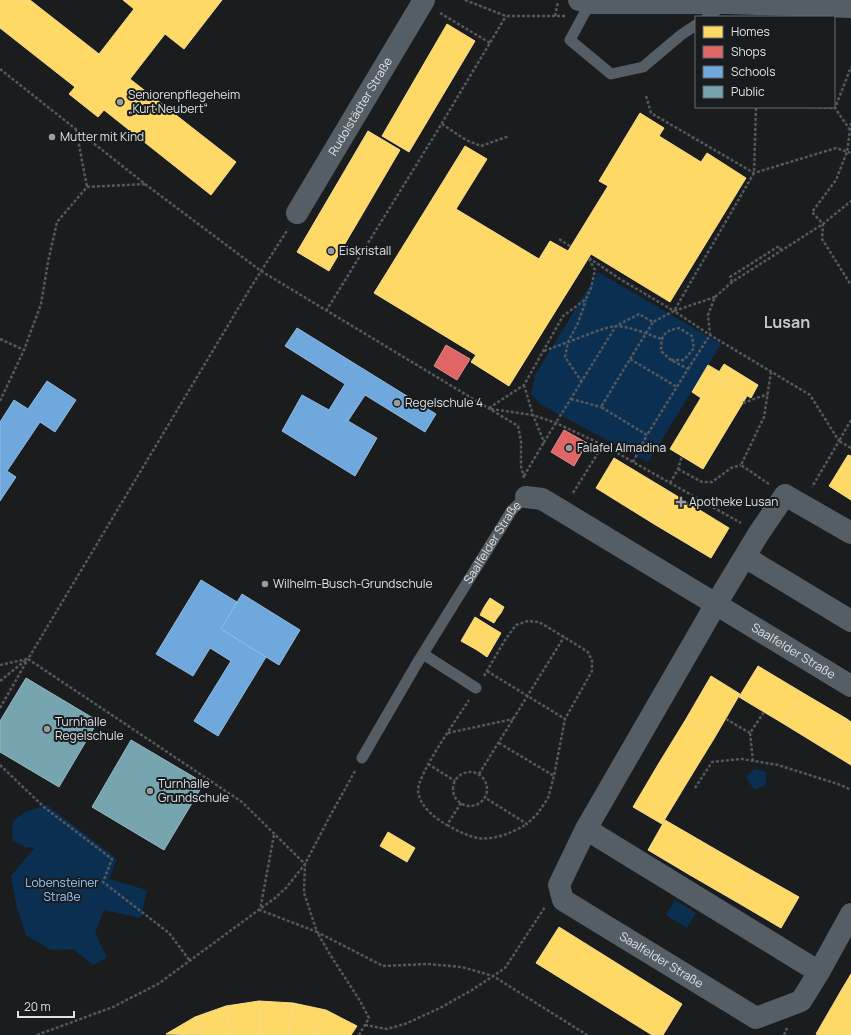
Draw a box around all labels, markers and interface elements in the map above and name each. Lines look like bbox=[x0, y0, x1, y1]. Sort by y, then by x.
legend bbox=[695, 16, 835, 108]
text: Homes bbox=[731, 23, 770, 40]
text: Shops bbox=[731, 43, 766, 60]
street label: Rudolstädter Straße bbox=[324, 54, 396, 159]
text: Schools bbox=[731, 63, 775, 80]
text: Public bbox=[731, 83, 765, 100]
place label: Seniorenpflegeheim „Kurt Neubert“ bbox=[128, 86, 240, 117]
marker: Seniorenpflegeheim „Kurt Neubert“ bbox=[115, 97, 125, 107]
place label: Mutter mit Kind bbox=[60, 128, 144, 145]
marker: Mutter mit Kind bbox=[47, 132, 57, 142]
place label: Eiskristall bbox=[339, 242, 391, 259]
marker: Eiskristall bbox=[326, 246, 336, 256]
district label: Lusan bbox=[764, 311, 810, 333]
place label: Regelschule 4 bbox=[405, 394, 483, 411]
marker: Regelschule 4 bbox=[392, 398, 402, 408]
place label: Falafel Almadina bbox=[577, 439, 666, 456]
marker: Falafel Almadina bbox=[564, 443, 574, 453]
place label: Apotheke Lusan bbox=[689, 493, 778, 510]
street label: Saalfelder Straße bbox=[459, 497, 525, 587]
marker: Apotheke Lusan bbox=[676, 497, 686, 507]
place label: Wilhelm-Busch-Grundschule bbox=[273, 575, 432, 592]
marker: Wilhelm-Busch-Grundschule bbox=[260, 579, 270, 589]
street label: Saalfelder Straße bbox=[748, 619, 839, 683]
place label: Turnhalle Regelschule bbox=[55, 713, 124, 744]
marker: Turnhalle Regelschule bbox=[42, 724, 52, 734]
place label: Turnhalle Grundschule bbox=[158, 775, 229, 806]
marker: Turnhalle Grundschule bbox=[145, 786, 155, 796]
park label: Lobensteiner Straße bbox=[25, 874, 99, 905]
street label: Saalfelder Straße bbox=[616, 928, 707, 992]
scale bar bbox=[18, 993, 74, 1019]
text: 20 m bbox=[24, 998, 51, 1015]

